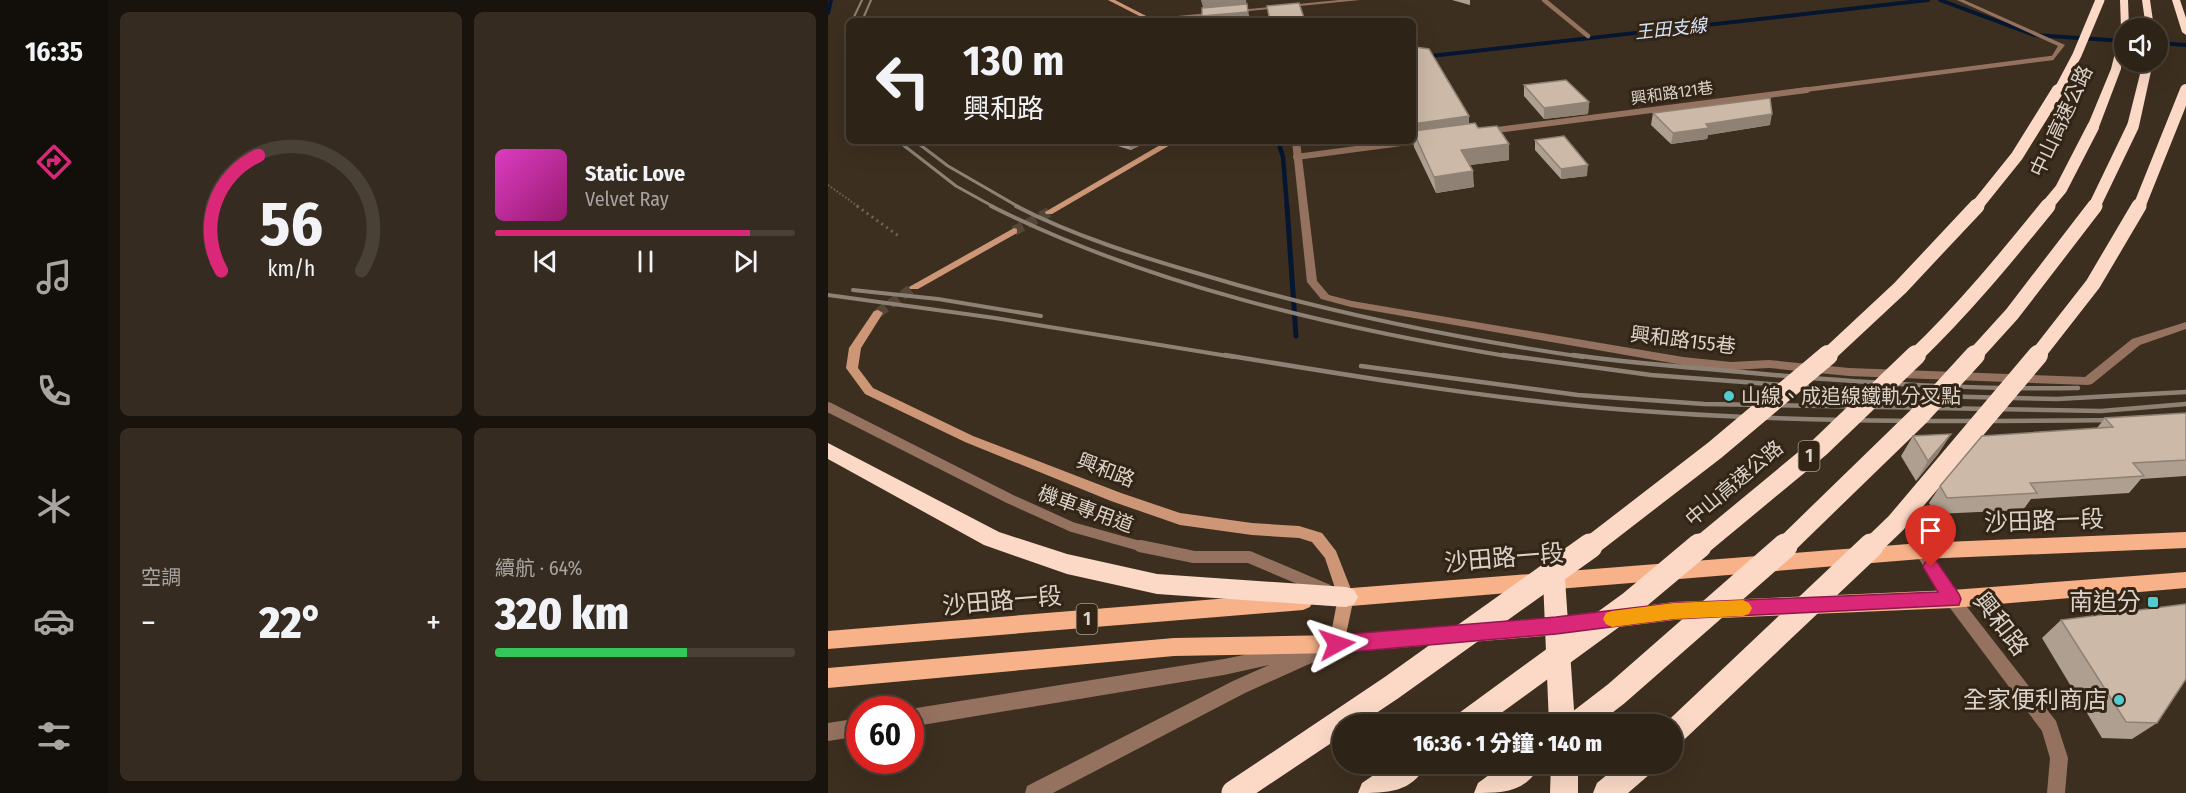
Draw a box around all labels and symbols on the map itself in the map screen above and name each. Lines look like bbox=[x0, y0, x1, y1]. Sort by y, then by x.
water label: 王田支線 bbox=[1634, 14, 1710, 44]
street label: 中山高速公路 bbox=[2025, 62, 2097, 180]
street label: 興和路121巷 bbox=[1629, 78, 1715, 108]
street label: 興和路155巷 bbox=[1629, 322, 1737, 358]
place label: 山線、成追線鐵軌分叉點 bbox=[1741, 384, 1961, 408]
marker: 山線、成追線鐵軌分叉點 bbox=[1722, 389, 1736, 403]
street label: 中山高速公路 bbox=[1680, 435, 1788, 531]
road number: 1 bbox=[1798, 441, 1820, 471]
street label: 興和路 bbox=[1074, 448, 1138, 492]
street label: 機車專用道 bbox=[1035, 481, 1137, 537]
pin bbox=[1905, 505, 1956, 567]
street label: 沙田路一段 bbox=[1984, 505, 2104, 537]
street label: 沙田路一段 bbox=[1443, 539, 1565, 577]
street label: 沙田路一段 bbox=[941, 582, 1063, 620]
street label: 興和路 bbox=[1968, 587, 2034, 661]
place label: 南追分 bbox=[2069, 588, 2141, 616]
marker: 南追分 bbox=[2146, 595, 2160, 609]
road number: 1 bbox=[1076, 604, 1098, 634]
position arrow bbox=[1305, 612, 1369, 676]
place label: 全家便利商店 bbox=[1963, 686, 2107, 714]
marker: 全家便利商店 bbox=[2112, 693, 2126, 707]
speed limit sign: 60 bbox=[846, 696, 924, 774]

